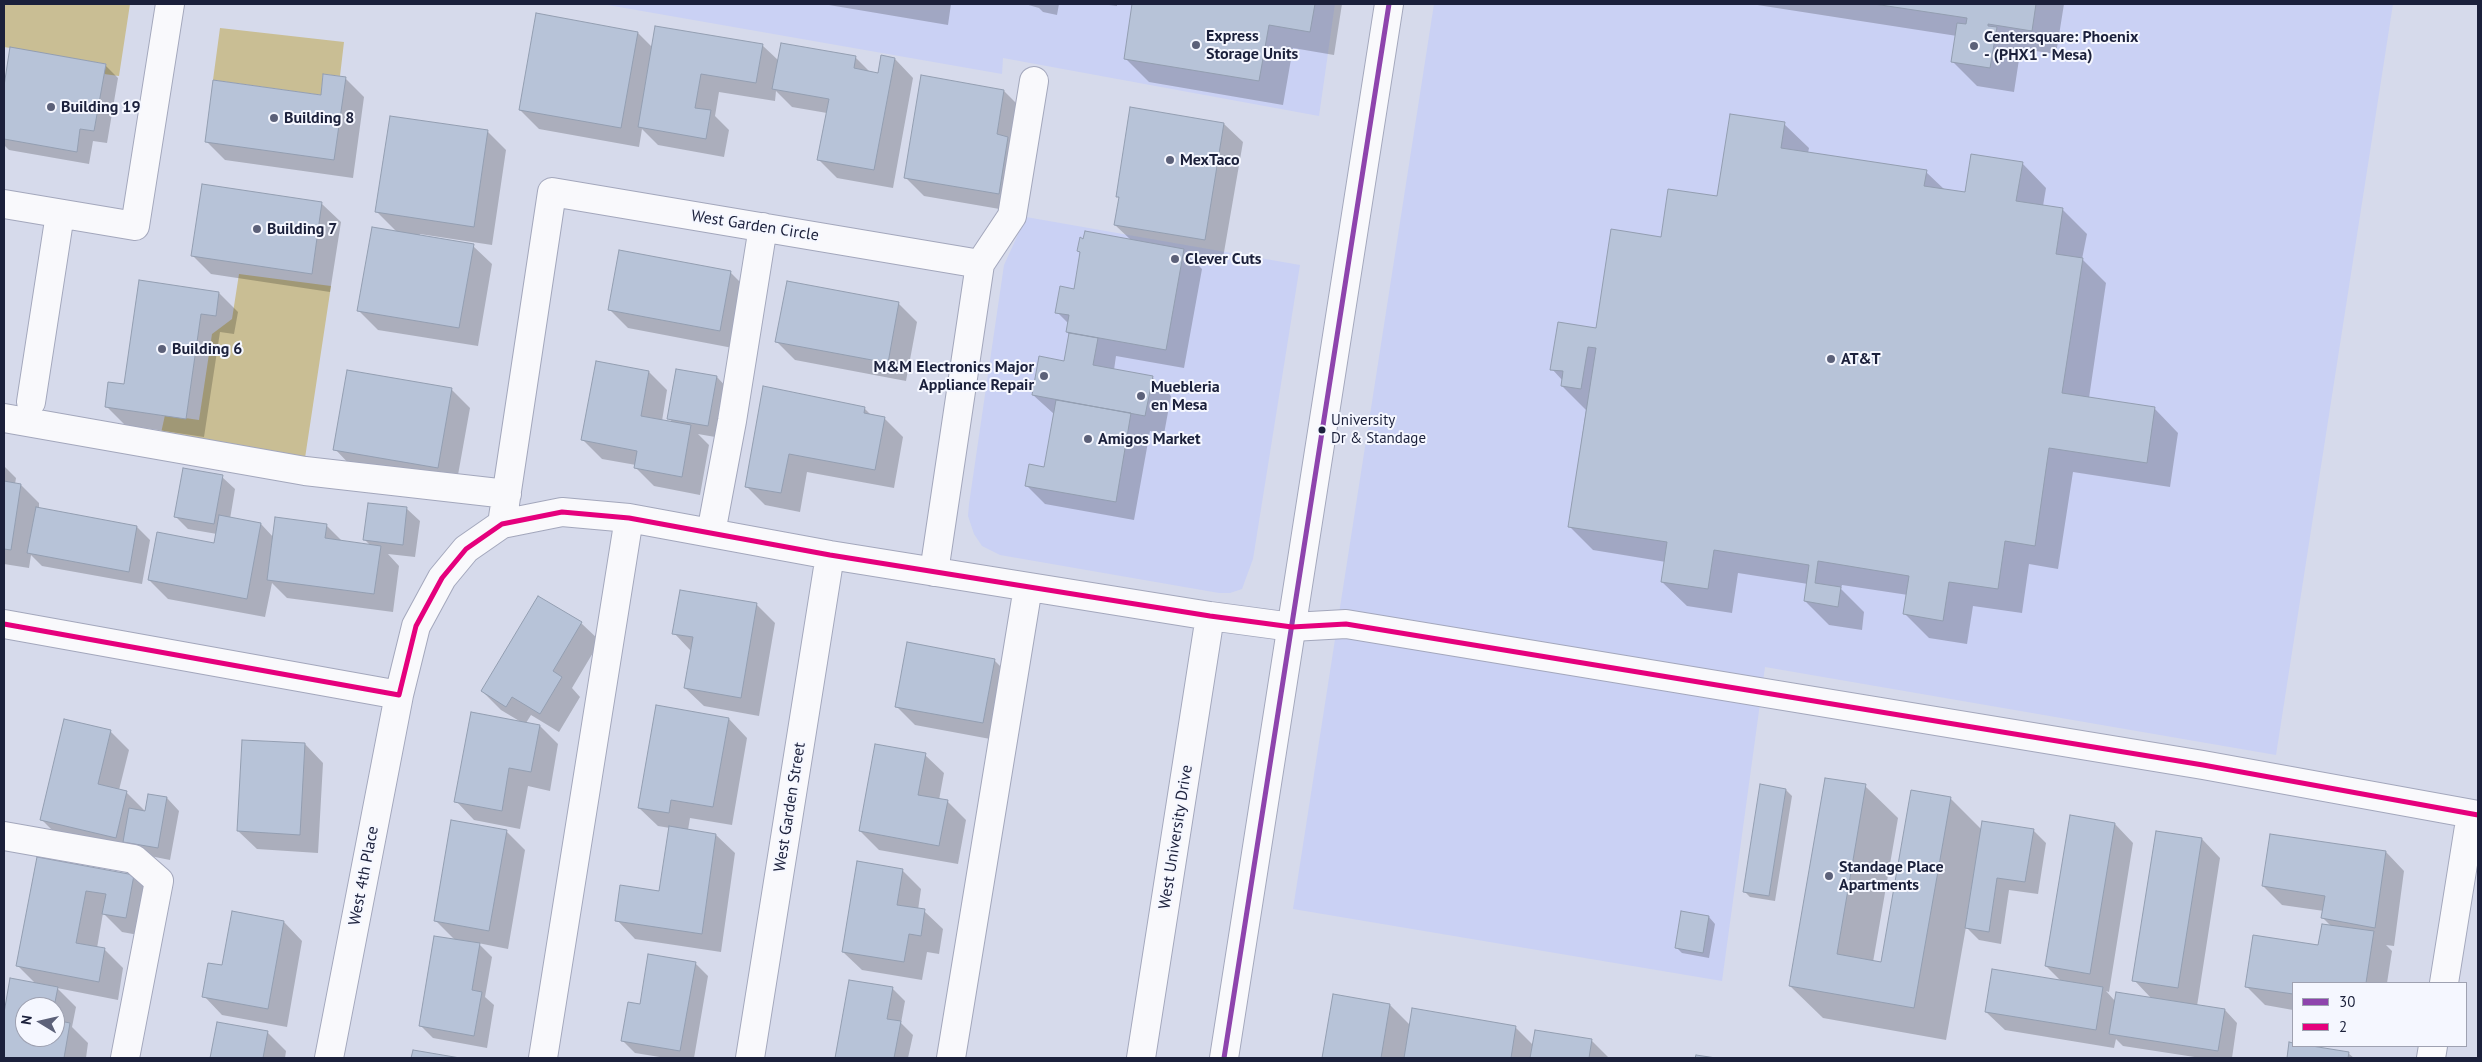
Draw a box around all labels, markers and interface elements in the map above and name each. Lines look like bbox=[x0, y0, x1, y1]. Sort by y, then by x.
place label: Express Storage Units bbox=[1206, 26, 1298, 64]
place label: Centersquare: Phoenix - (PHX1 - Mesa) bbox=[1984, 27, 2138, 65]
marker: Express Storage Units bbox=[1190, 39, 1202, 51]
marker: Centersquare: Phoenix - (PHX1 - Mesa) bbox=[1968, 40, 1980, 52]
place label: Building 19 bbox=[61, 97, 140, 117]
marker: Building 19 bbox=[45, 101, 57, 113]
place label: Building 8 bbox=[284, 108, 354, 128]
marker: Building 8 bbox=[268, 112, 280, 124]
place label: MexTaco bbox=[1180, 150, 1240, 170]
marker: MexTaco bbox=[1164, 154, 1176, 166]
street label: West Garden Circle bbox=[690, 206, 820, 246]
place label: Building 7 bbox=[267, 219, 337, 239]
marker: Building 7 bbox=[251, 223, 263, 235]
place label: Clever Cuts bbox=[1185, 249, 1262, 269]
marker: Clever Cuts bbox=[1169, 253, 1181, 265]
place label: Building 6 bbox=[172, 339, 242, 359]
marker: Building 6 bbox=[156, 343, 168, 355]
place label: AT&T bbox=[1841, 349, 1881, 369]
marker: AT&T bbox=[1825, 353, 1837, 365]
place label: M&M Electronics Major Appliance Repair bbox=[874, 357, 1034, 395]
marker: M&M Electronics Major Appliance Repair bbox=[1038, 370, 1050, 382]
place label: Muebleria en Mesa bbox=[1151, 377, 1220, 415]
marker: Muebleria en Mesa bbox=[1135, 390, 1147, 402]
place label: University Dr & Standage bbox=[1331, 412, 1426, 447]
marker: University Dr & Standage bbox=[1317, 425, 1327, 435]
place label: Amigos Market bbox=[1098, 429, 1201, 449]
marker: Amigos Market bbox=[1082, 433, 1094, 445]
street label: West Garden Street bbox=[770, 741, 810, 873]
street label: West University Drive bbox=[1155, 764, 1197, 910]
street label: West 4th Place bbox=[345, 825, 383, 927]
place label: Standage Place Apartments bbox=[1839, 857, 1944, 895]
marker: Standage Place Apartments bbox=[1823, 870, 1835, 882]
legend bbox=[2292, 982, 2467, 1047]
text: 30 bbox=[2339, 992, 2355, 1011]
north arrow bbox=[15, 997, 65, 1047]
text: N bbox=[17, 1014, 36, 1026]
text: 2 bbox=[2339, 1017, 2347, 1036]

